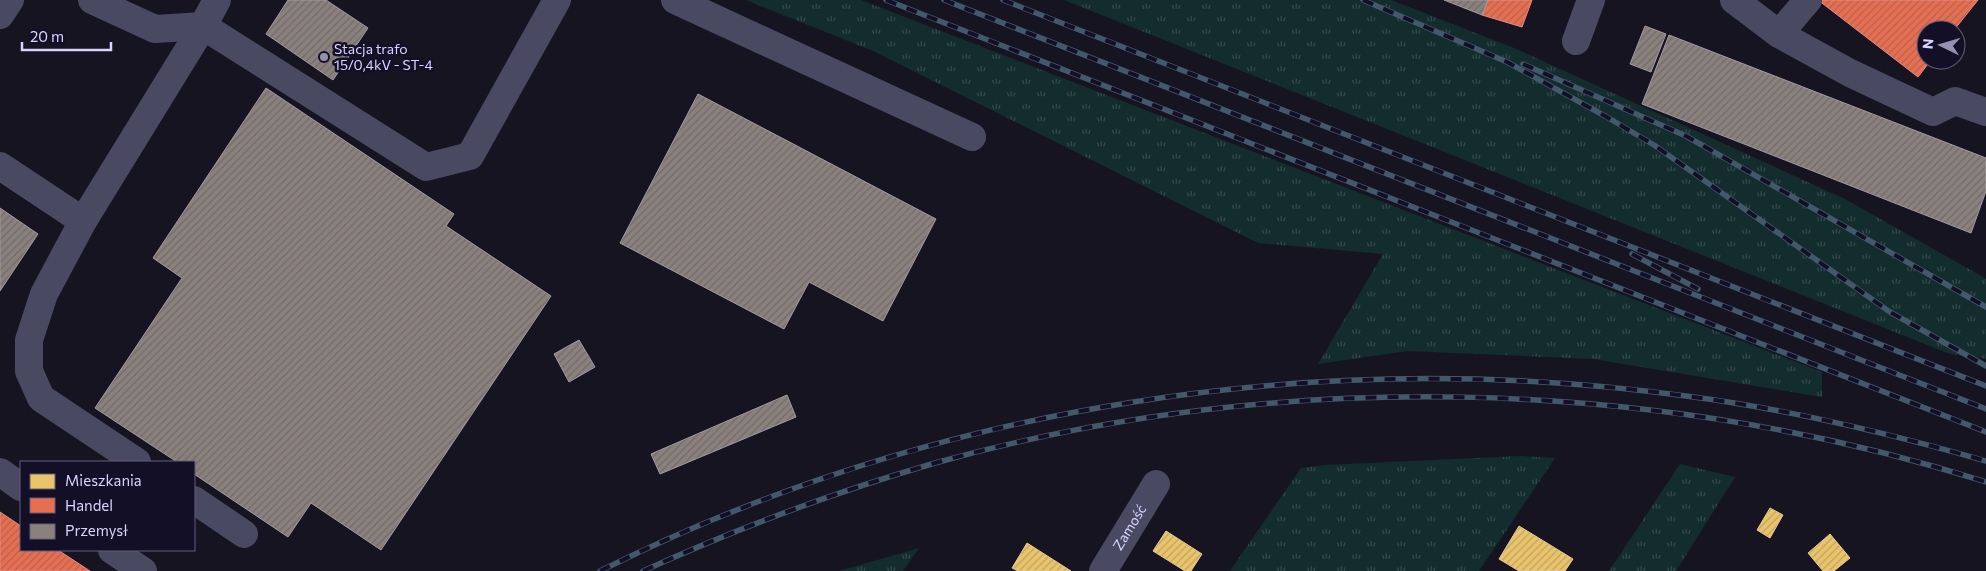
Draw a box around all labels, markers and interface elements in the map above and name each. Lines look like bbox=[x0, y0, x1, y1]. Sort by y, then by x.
scale bar bbox=[22, 20, 111, 52]
north arrow bbox=[1916, 20, 1966, 70]
text: 20 m bbox=[30, 27, 64, 45]
text: N bbox=[1919, 38, 1936, 50]
place label: Stacja trafo 15/0,4kV - ST-4 bbox=[334, 40, 434, 73]
marker: Stacja trafo 15/0,4kV - ST-4 bbox=[318, 51, 330, 63]
legend bbox=[20, 461, 195, 551]
text: Mieszkania bbox=[65, 471, 142, 489]
text: Handel bbox=[65, 496, 113, 514]
street label: Zamość bbox=[1109, 501, 1150, 553]
text: Przemysł bbox=[65, 521, 128, 539]

